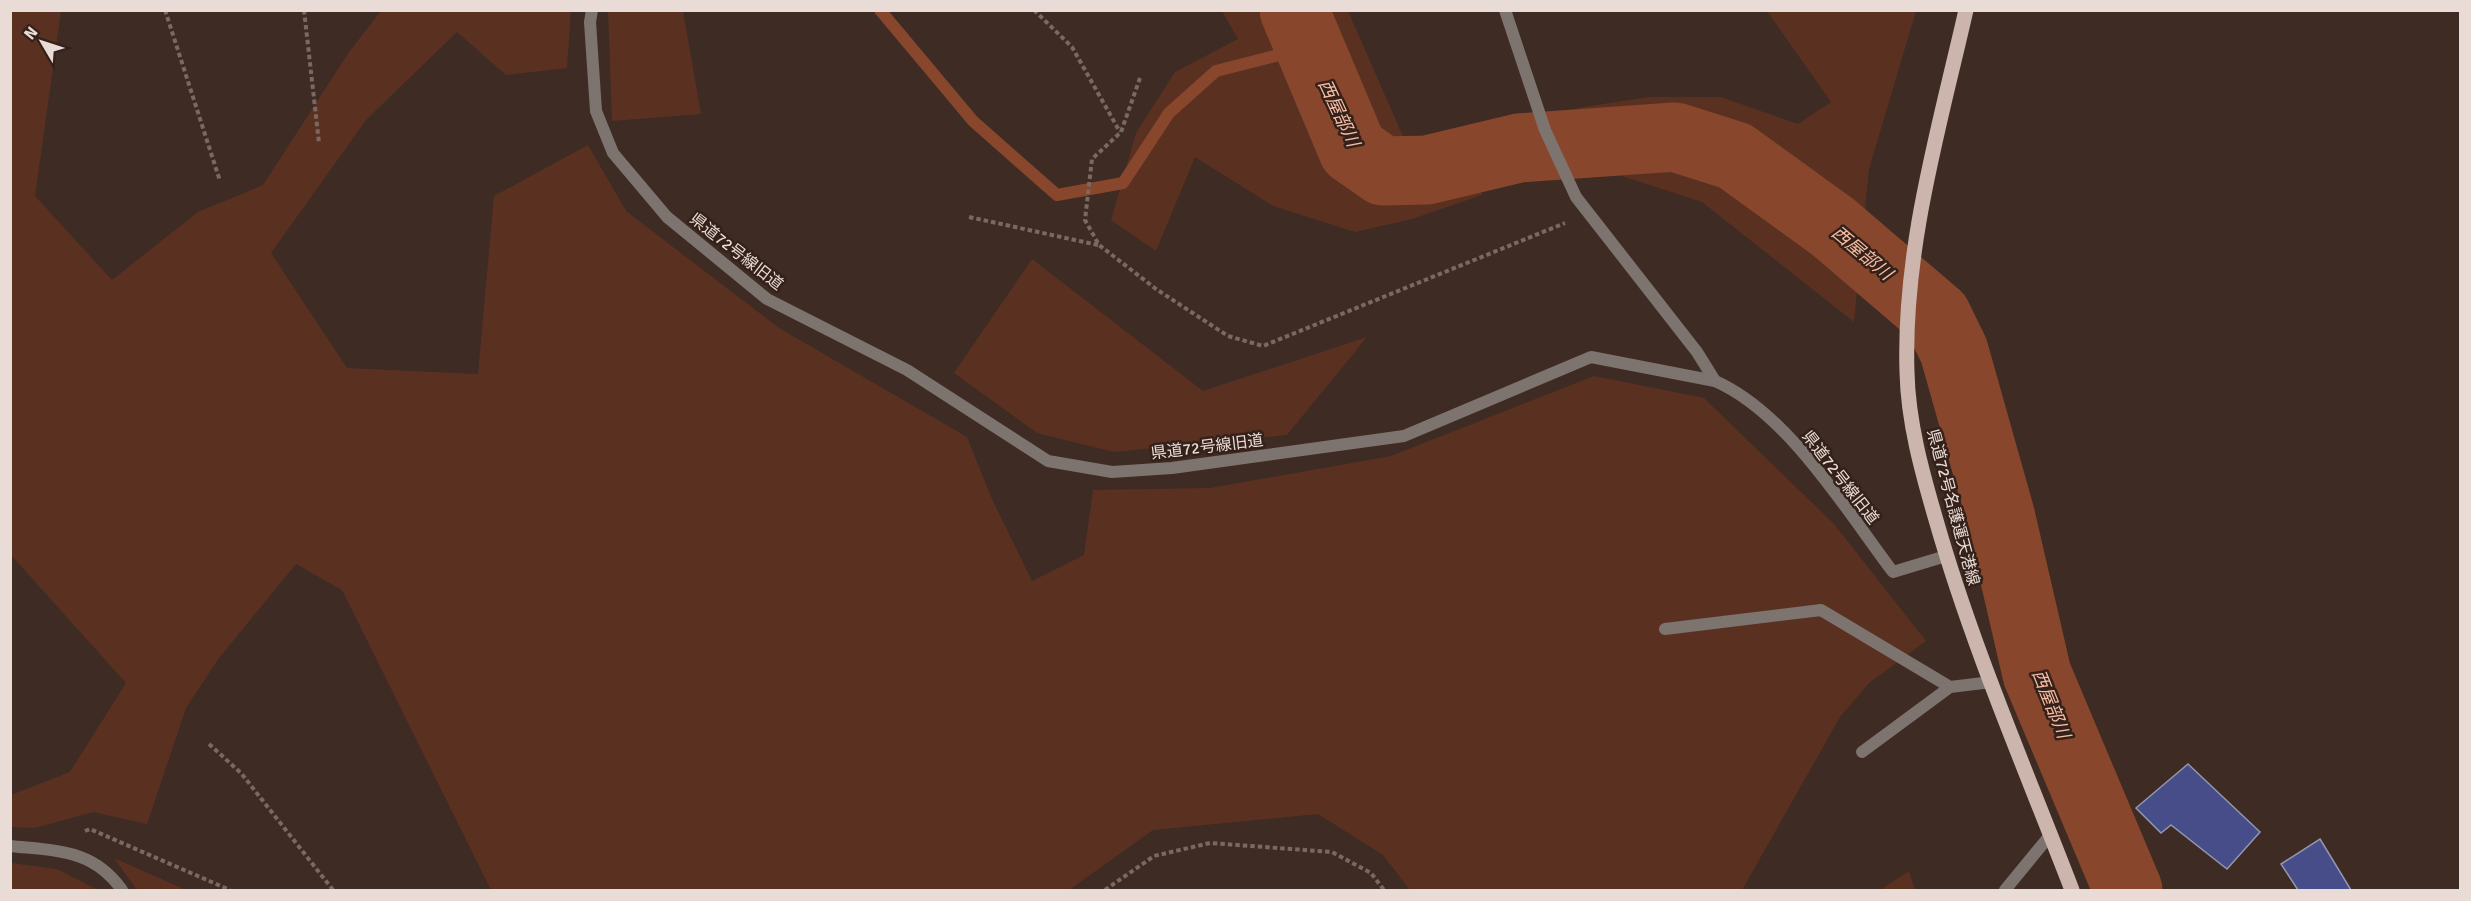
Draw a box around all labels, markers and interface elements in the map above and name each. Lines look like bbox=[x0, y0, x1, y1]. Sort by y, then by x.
north arrow bbox=[12, 12, 72, 72]
text: N bbox=[20, 23, 42, 44]
water label: 西屋部川 bbox=[1314, 76, 1365, 152]
street label: 県道72号線旧道 bbox=[686, 209, 787, 295]
water label: 西屋部川 bbox=[1827, 221, 1898, 286]
street label: 県道72号線旧道 bbox=[1797, 427, 1883, 528]
street label: 県道72号名護運天港線 bbox=[1923, 427, 1984, 588]
street label: 県道72号線旧道 bbox=[1150, 430, 1265, 464]
water label: 西屋部川 bbox=[2027, 667, 2075, 743]

